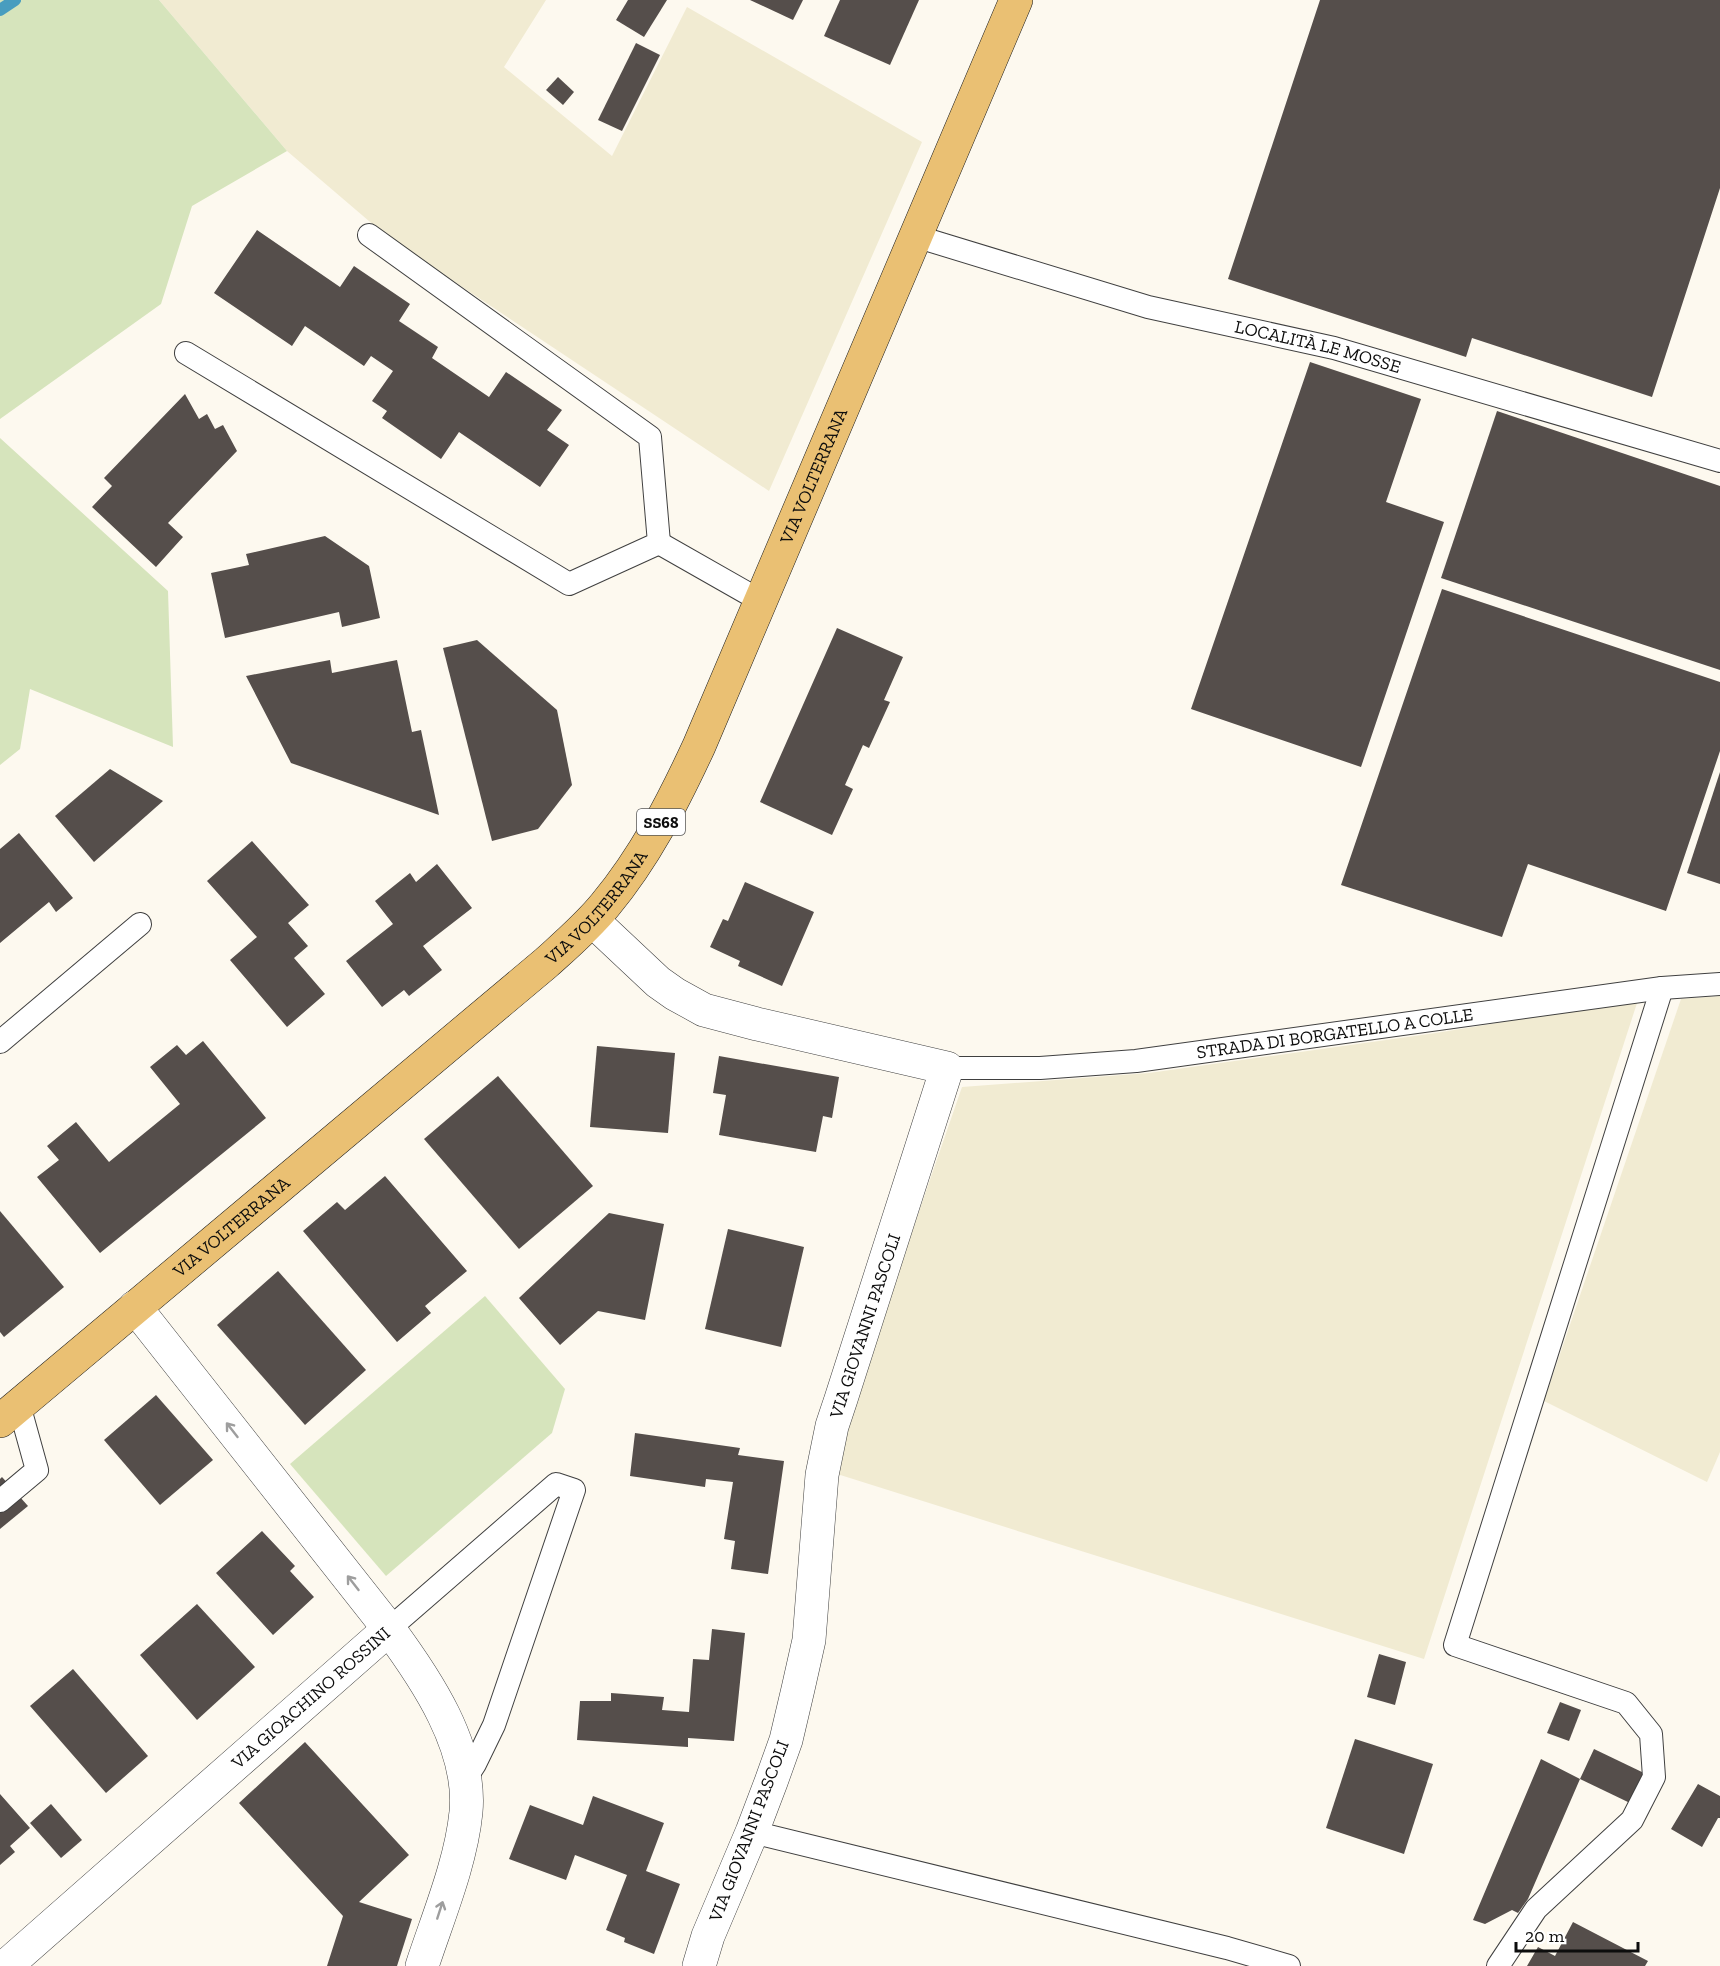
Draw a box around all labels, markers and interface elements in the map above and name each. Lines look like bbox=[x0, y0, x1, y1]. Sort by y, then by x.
street label: LOCALITÀ LE MOSSE bbox=[1233, 315, 1403, 378]
street label: VIA VOLTERRANA bbox=[775, 405, 852, 548]
road number: SS68 bbox=[637, 809, 685, 835]
street label: VIA VOLTERRANA bbox=[540, 846, 653, 970]
street label: STRADA DI BORGATELLO A COLLE bbox=[1195, 1003, 1474, 1063]
street label: VIA VOLTERRANA bbox=[168, 1172, 294, 1283]
street label: VIA GIOVANNI PASCOLI bbox=[824, 1231, 905, 1422]
one-way arrow bbox=[226, 1423, 239, 1439]
one-way arrow bbox=[346, 1576, 359, 1592]
street label: VIA GIOACHINO ROSSINI bbox=[226, 1622, 395, 1774]
street label: VIA GIOVANNI PASCOLI bbox=[704, 1737, 794, 1926]
one-way arrow bbox=[435, 1901, 446, 1920]
scale bar bbox=[1516, 1915, 1638, 1953]
text: 20 m bbox=[1525, 1925, 1565, 1947]

